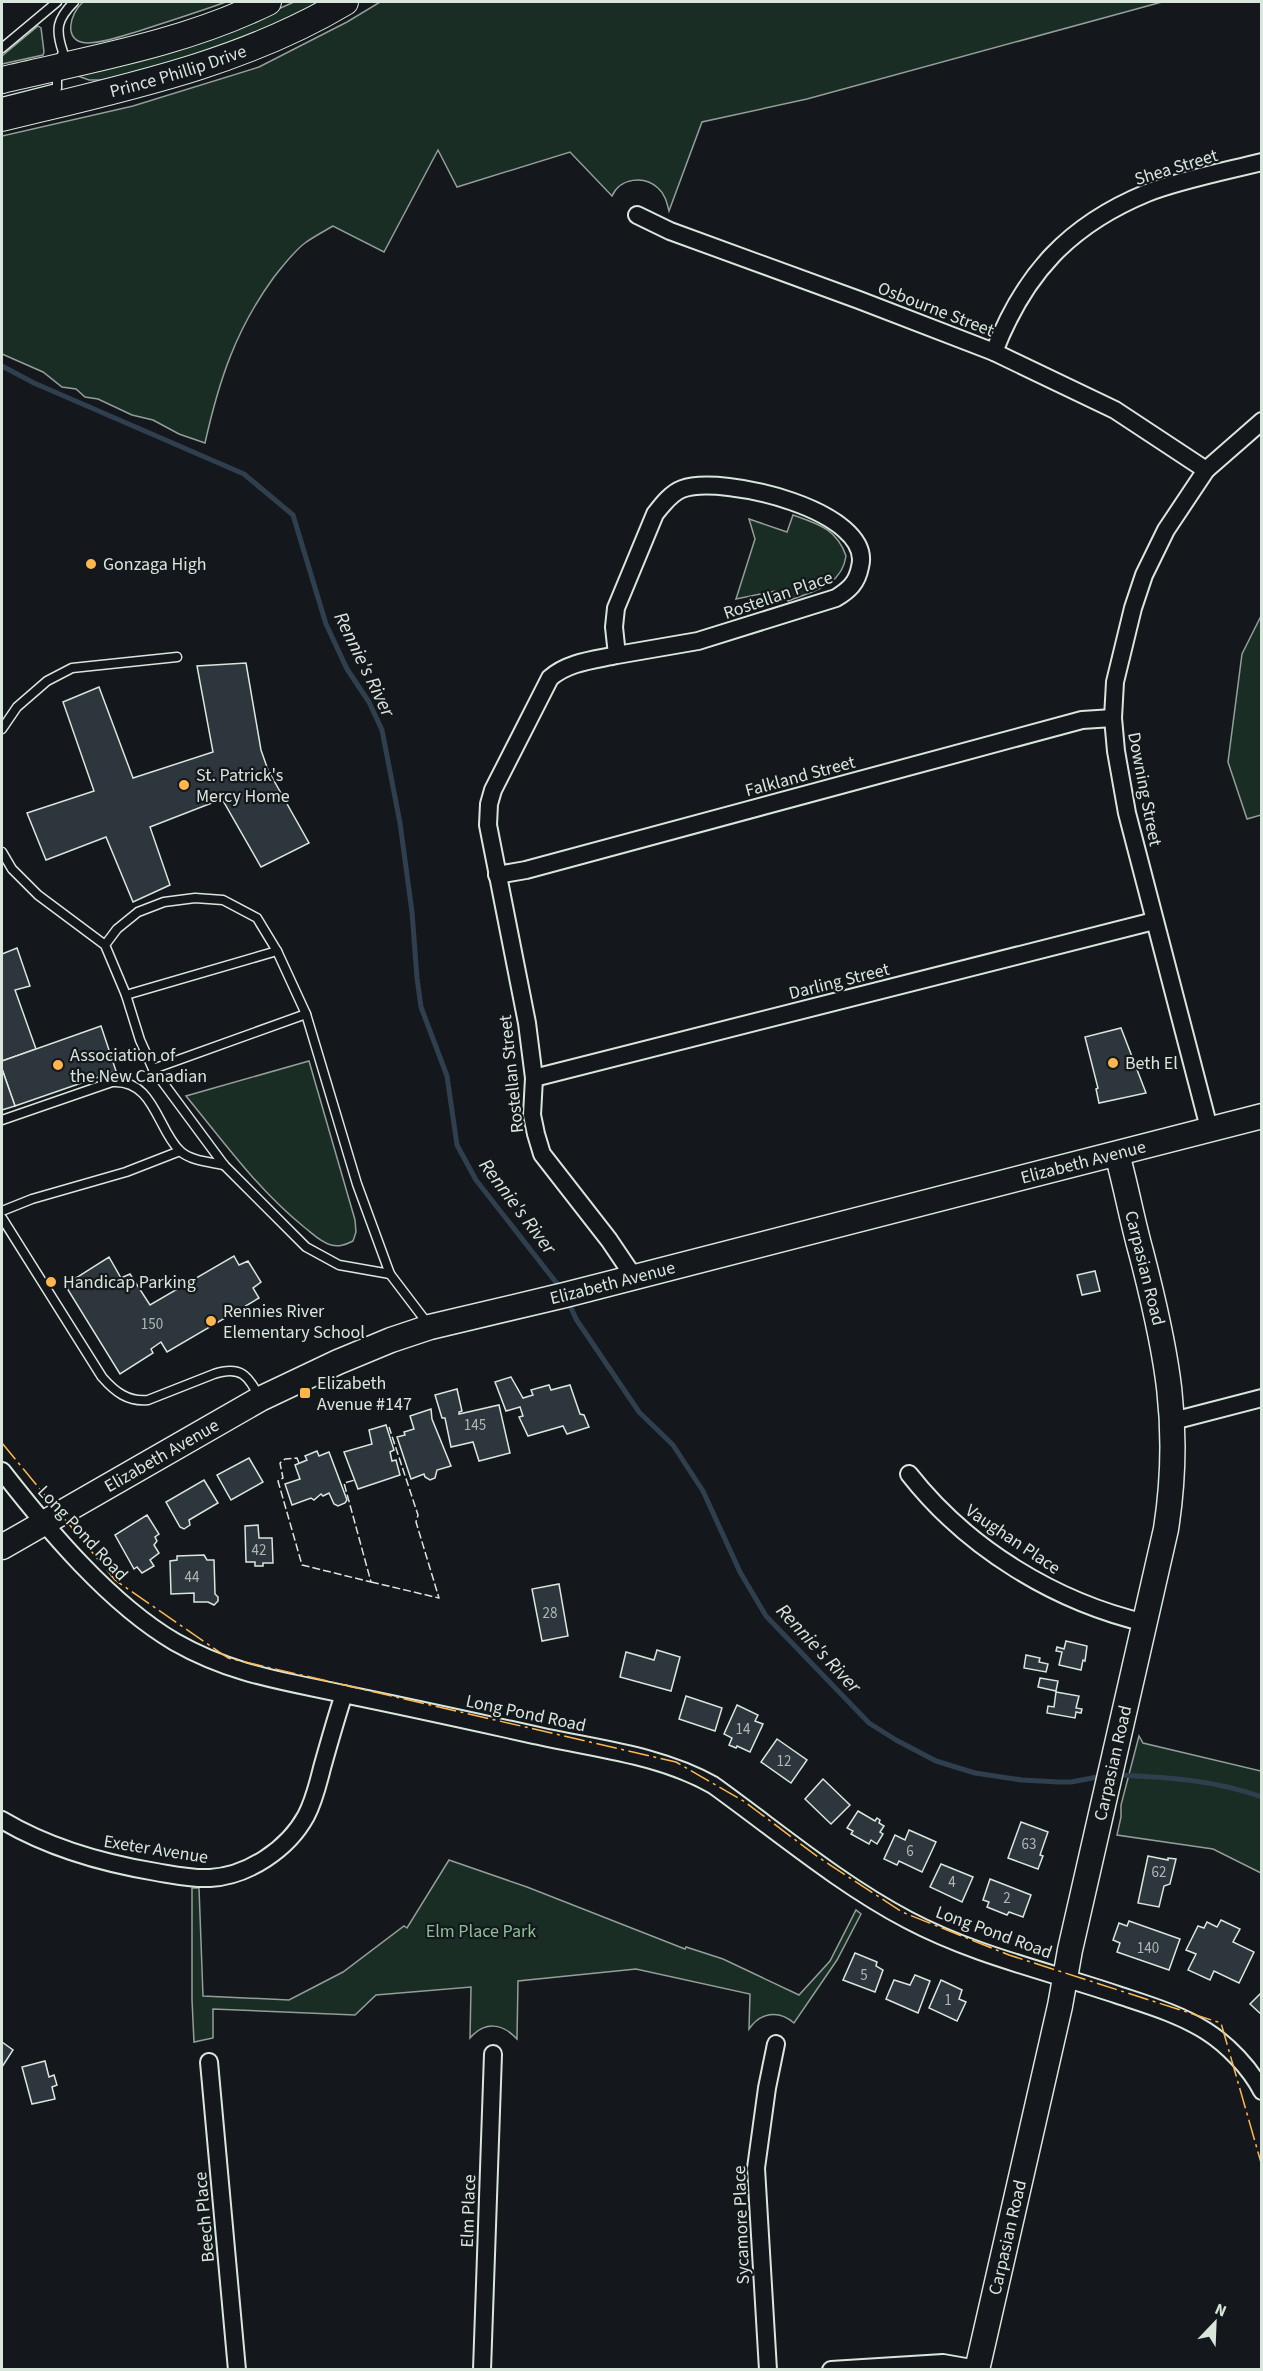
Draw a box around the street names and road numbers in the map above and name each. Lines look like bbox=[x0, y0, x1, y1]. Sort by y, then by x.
street label: Prince Phillip Drive bbox=[107, 39, 250, 104]
street label: Shea Street bbox=[1131, 143, 1221, 192]
street label: Osbourne Street bbox=[874, 276, 998, 343]
street label: Rostellan Place bbox=[720, 565, 836, 626]
street label: Downing Street bbox=[1121, 730, 1168, 848]
street label: Falkland Street bbox=[742, 750, 858, 803]
street label: Darling Street bbox=[786, 957, 892, 1006]
street label: Rostellan Street bbox=[493, 1014, 530, 1134]
street label: Elizabeth Avenue bbox=[1018, 1134, 1149, 1191]
street label: Carpasian Road bbox=[1118, 1208, 1171, 1328]
street label: Elizabeth Avenue bbox=[547, 1255, 678, 1311]
street label: Elizabeth Avenue bbox=[100, 1413, 224, 1499]
street label: Long Pond Road bbox=[32, 1480, 134, 1587]
street label: Vaughan Place bbox=[960, 1498, 1065, 1580]
street label: Long Pond Road bbox=[463, 1689, 588, 1738]
street label: Carpasian Road bbox=[1088, 1703, 1138, 1823]
street label: Exeter Avenue bbox=[102, 1829, 210, 1870]
street label: Long Pond Road bbox=[932, 1900, 1056, 1965]
street label: Sycamore Place bbox=[727, 2165, 756, 2285]
street label: Beech Place bbox=[188, 2171, 221, 2263]
street label: Elm Place bbox=[455, 2174, 482, 2248]
street label: Carpasian Road bbox=[982, 2177, 1033, 2298]

